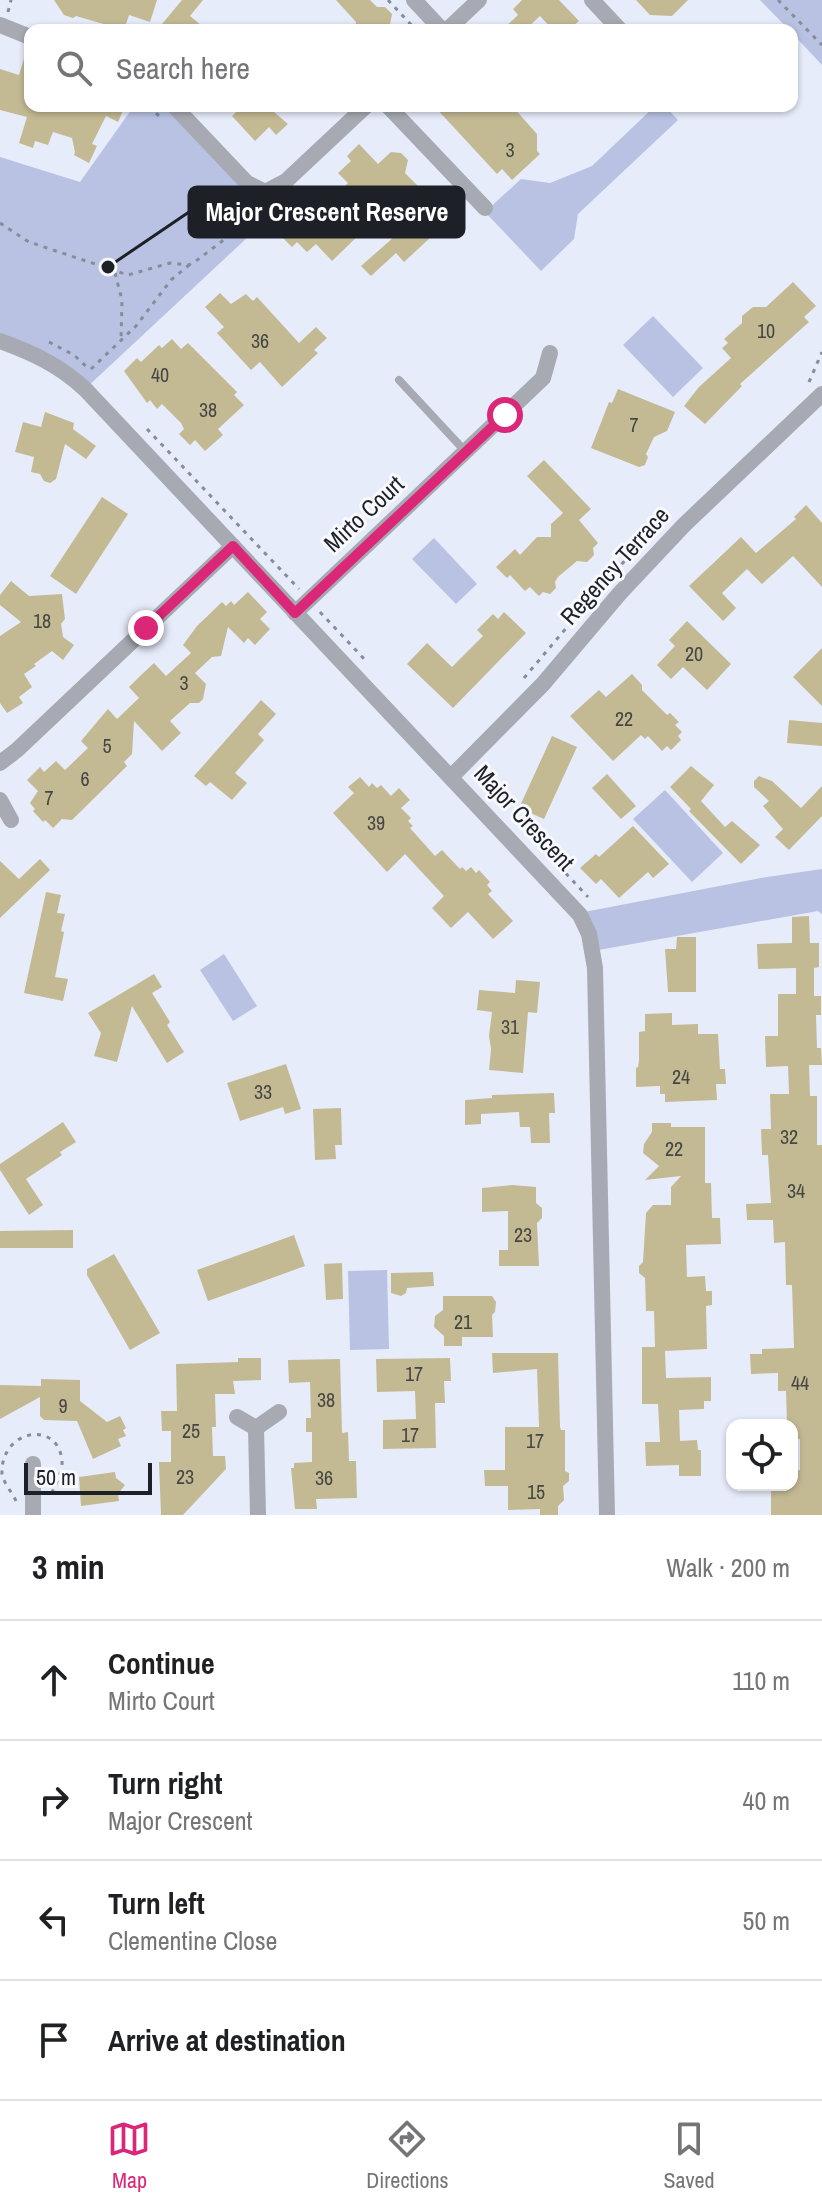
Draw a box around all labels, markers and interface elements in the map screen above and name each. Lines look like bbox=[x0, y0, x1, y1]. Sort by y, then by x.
search box bbox=[24, 24, 798, 112]
icon: search bbox=[52, 46, 96, 90]
text: Search here bbox=[116, 48, 250, 88]
house number: 3 bbox=[505, 136, 515, 163]
callout: Major Crescent Reserve bbox=[189, 187, 464, 237]
text: Major Crescent Reserve bbox=[206, 194, 448, 229]
house number: 10 bbox=[757, 317, 775, 344]
house number: 36 bbox=[251, 327, 269, 354]
house number: 40 bbox=[151, 361, 169, 388]
house number: 38 bbox=[199, 396, 217, 423]
route start bbox=[487, 397, 523, 433]
house number: 7 bbox=[629, 411, 639, 438]
street label: Mirto Court bbox=[316, 468, 411, 559]
street label: Regency Terrace bbox=[553, 499, 676, 631]
house number: 18 bbox=[33, 607, 51, 634]
route end bbox=[128, 610, 164, 646]
house number: 20 bbox=[685, 640, 703, 667]
house number: 3 bbox=[179, 669, 189, 696]
house number: 22 bbox=[615, 705, 633, 732]
house number: 5 bbox=[102, 732, 112, 759]
street label: Major Crescent bbox=[468, 758, 582, 877]
house number: 6 bbox=[80, 765, 90, 792]
house number: 7 bbox=[44, 784, 54, 811]
house number: 39 bbox=[367, 809, 385, 836]
house number: 31 bbox=[501, 1013, 519, 1040]
house number: 24 bbox=[672, 1063, 690, 1090]
house number: 33 bbox=[254, 1078, 272, 1105]
house number: 32 bbox=[780, 1123, 798, 1150]
house number: 22 bbox=[665, 1135, 683, 1162]
house number: 34 bbox=[787, 1177, 805, 1204]
house number: 23 bbox=[514, 1221, 532, 1248]
house number: 21 bbox=[454, 1308, 472, 1335]
house number: 17 bbox=[405, 1360, 423, 1387]
house number: 44 bbox=[791, 1369, 809, 1396]
house number: 38 bbox=[317, 1386, 335, 1413]
house number: 9 bbox=[58, 1392, 68, 1419]
house number: 25 bbox=[182, 1417, 200, 1444]
map controls bbox=[726, 1419, 798, 1491]
button: locate bbox=[726, 1419, 798, 1491]
house number: 17 bbox=[401, 1421, 419, 1448]
house number: 17 bbox=[526, 1427, 544, 1454]
scale bar bbox=[24, 1459, 152, 1495]
text: 50 m bbox=[36, 1462, 76, 1492]
house number: 23 bbox=[176, 1463, 194, 1490]
house number: 36 bbox=[315, 1464, 333, 1491]
house number: 15 bbox=[527, 1478, 545, 1505]
text: 3 min bbox=[32, 1544, 105, 1590]
text: Walk · 200 m bbox=[666, 1550, 790, 1585]
text: Continue bbox=[108, 1643, 215, 1683]
icon: ahead bbox=[32, 1658, 76, 1702]
text: 110 m bbox=[732, 1663, 790, 1698]
text: Mirto Court bbox=[108, 1683, 215, 1718]
text: Turn right bbox=[108, 1763, 222, 1803]
icon: right bbox=[32, 1778, 76, 1822]
text: 40 m bbox=[743, 1783, 790, 1818]
text: Major Crescent bbox=[108, 1803, 253, 1838]
text: Turn left bbox=[108, 1883, 205, 1923]
icon: left bbox=[32, 1898, 76, 1942]
text: 50 m bbox=[743, 1903, 790, 1938]
text: Clementine Close bbox=[108, 1923, 277, 1958]
icon: arrive bbox=[32, 2018, 76, 2062]
text: Arrive at destination bbox=[108, 2020, 346, 2060]
tab: Map bbox=[107, 2117, 151, 2195]
tab: Directions bbox=[366, 2117, 449, 2195]
tab: Saved bbox=[663, 2117, 715, 2195]

